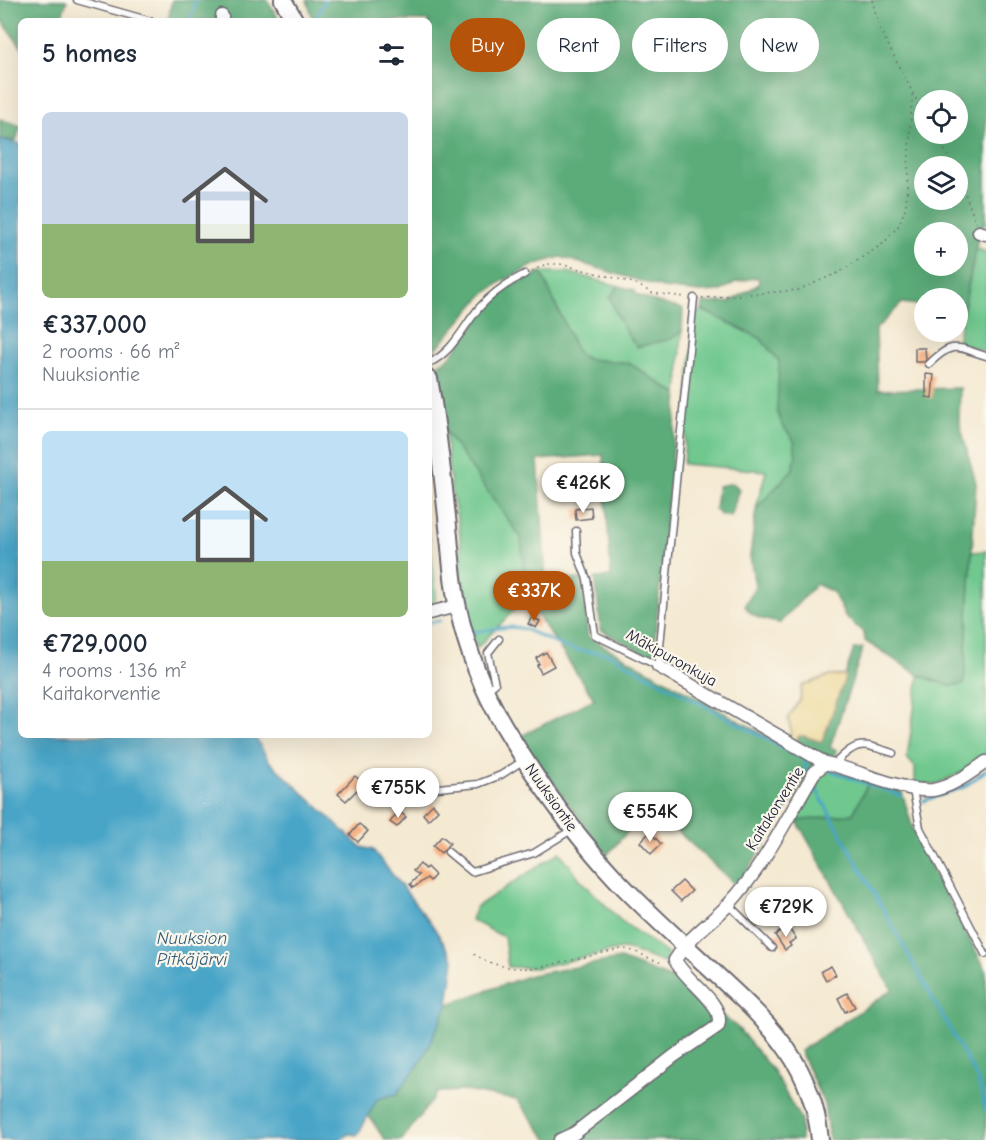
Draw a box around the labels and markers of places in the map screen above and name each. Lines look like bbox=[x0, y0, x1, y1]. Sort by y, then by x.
pin: €426K bbox=[541, 463, 625, 514]
pin: €337K bbox=[492, 571, 576, 622]
pin: €755K bbox=[356, 768, 440, 819]
pin: €554K bbox=[608, 792, 692, 843]
pin: €729K bbox=[744, 887, 828, 938]

